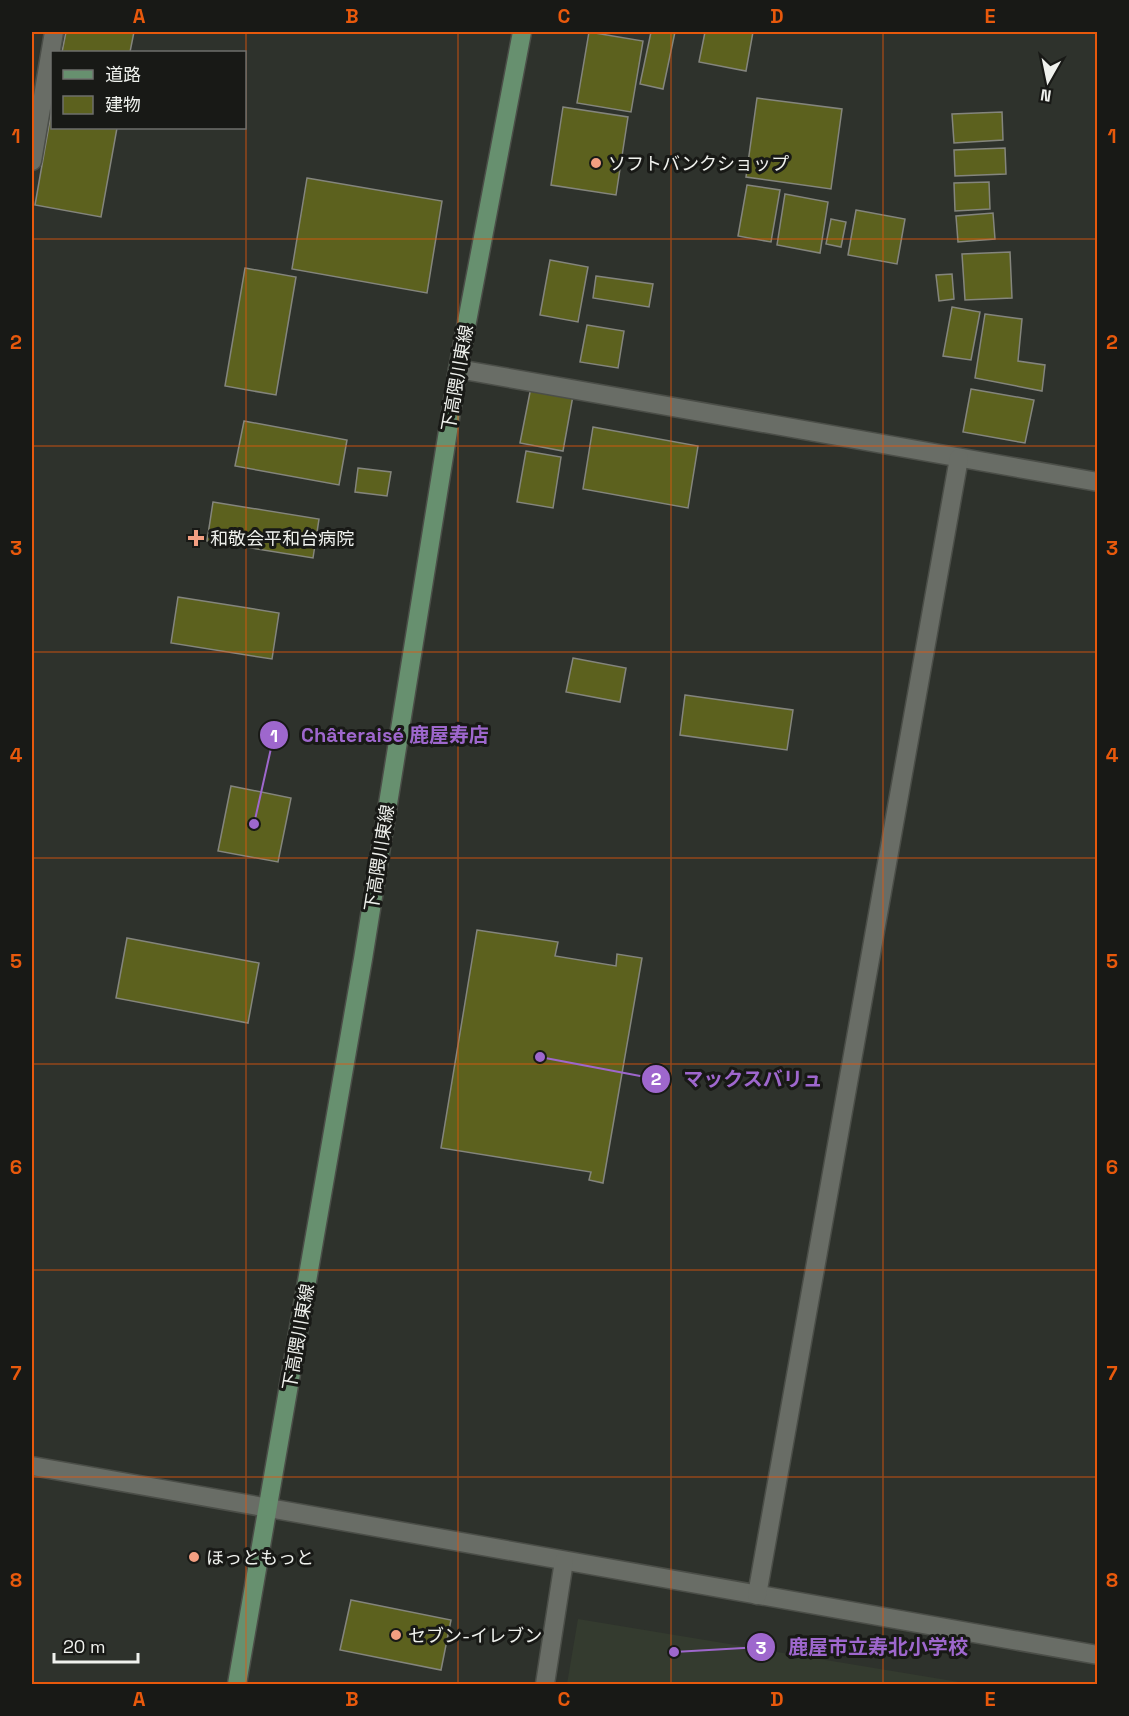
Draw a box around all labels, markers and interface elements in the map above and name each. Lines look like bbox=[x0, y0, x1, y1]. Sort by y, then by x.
text: A bbox=[133, 3, 146, 29]
text: B bbox=[345, 3, 359, 29]
text: C bbox=[558, 3, 571, 29]
text: D bbox=[770, 3, 784, 29]
text: E bbox=[984, 3, 996, 29]
legend bbox=[51, 51, 246, 129]
north arrow bbox=[1018, 51, 1078, 111]
text: 道路 bbox=[105, 63, 141, 86]
text: N bbox=[1039, 84, 1053, 107]
text: 建物 bbox=[105, 93, 141, 116]
text: 1 bbox=[11, 123, 21, 149]
text: 1 bbox=[1107, 123, 1117, 149]
place label: ソフトバンクショップ bbox=[608, 152, 789, 175]
marker: ソフトバンクショップ bbox=[589, 156, 603, 170]
street label: 下高隈川東線 bbox=[436, 323, 478, 433]
text: 2 bbox=[10, 329, 22, 355]
text: 2 bbox=[1106, 329, 1118, 355]
place label: 和敬会平和台病院 bbox=[210, 527, 354, 550]
marker: 和敬会平和台病院 bbox=[187, 529, 205, 547]
text: 3 bbox=[10, 535, 22, 561]
text: 3 bbox=[1106, 535, 1118, 561]
callout: Châteraisé 鹿屋寿店 bbox=[259, 716, 501, 754]
text: Châteraisé 鹿屋寿店 bbox=[301, 722, 489, 748]
text: 1 bbox=[270, 724, 278, 747]
text: 4 bbox=[10, 742, 23, 768]
text: 4 bbox=[1106, 742, 1119, 768]
street label: 下高隈川東線 bbox=[359, 803, 399, 913]
text: 5 bbox=[10, 948, 22, 974]
text: 5 bbox=[1106, 948, 1118, 974]
callout: マックスバリュ bbox=[641, 1060, 835, 1098]
text: マックスバリュ bbox=[683, 1066, 823, 1092]
text: 2 bbox=[651, 1067, 662, 1090]
text: 6 bbox=[10, 1154, 22, 1180]
text: 6 bbox=[1106, 1154, 1118, 1180]
street label: 下高隈川東線 bbox=[277, 1282, 319, 1392]
text: 7 bbox=[10, 1360, 22, 1386]
text: 7 bbox=[1106, 1360, 1118, 1386]
place label: ほっともっと bbox=[206, 1546, 314, 1569]
marker: ほっともっと bbox=[187, 1550, 201, 1564]
text: 8 bbox=[10, 1567, 22, 1593]
text: 8 bbox=[1106, 1567, 1118, 1593]
place label: セブン-イレブン bbox=[408, 1624, 542, 1647]
scale bar bbox=[54, 1626, 138, 1664]
marker: セブン-イレブン bbox=[389, 1628, 403, 1642]
callout: 鹿屋市立寿北小学校 bbox=[746, 1628, 980, 1666]
text: 鹿屋市立寿北小学校 bbox=[788, 1634, 968, 1660]
text: 20 m bbox=[63, 1635, 106, 1658]
text: 3 bbox=[756, 1636, 767, 1659]
text: A bbox=[133, 1686, 146, 1712]
text: B bbox=[345, 1686, 359, 1712]
text: C bbox=[558, 1686, 571, 1712]
text: D bbox=[770, 1686, 784, 1712]
text: E bbox=[984, 1686, 996, 1712]

